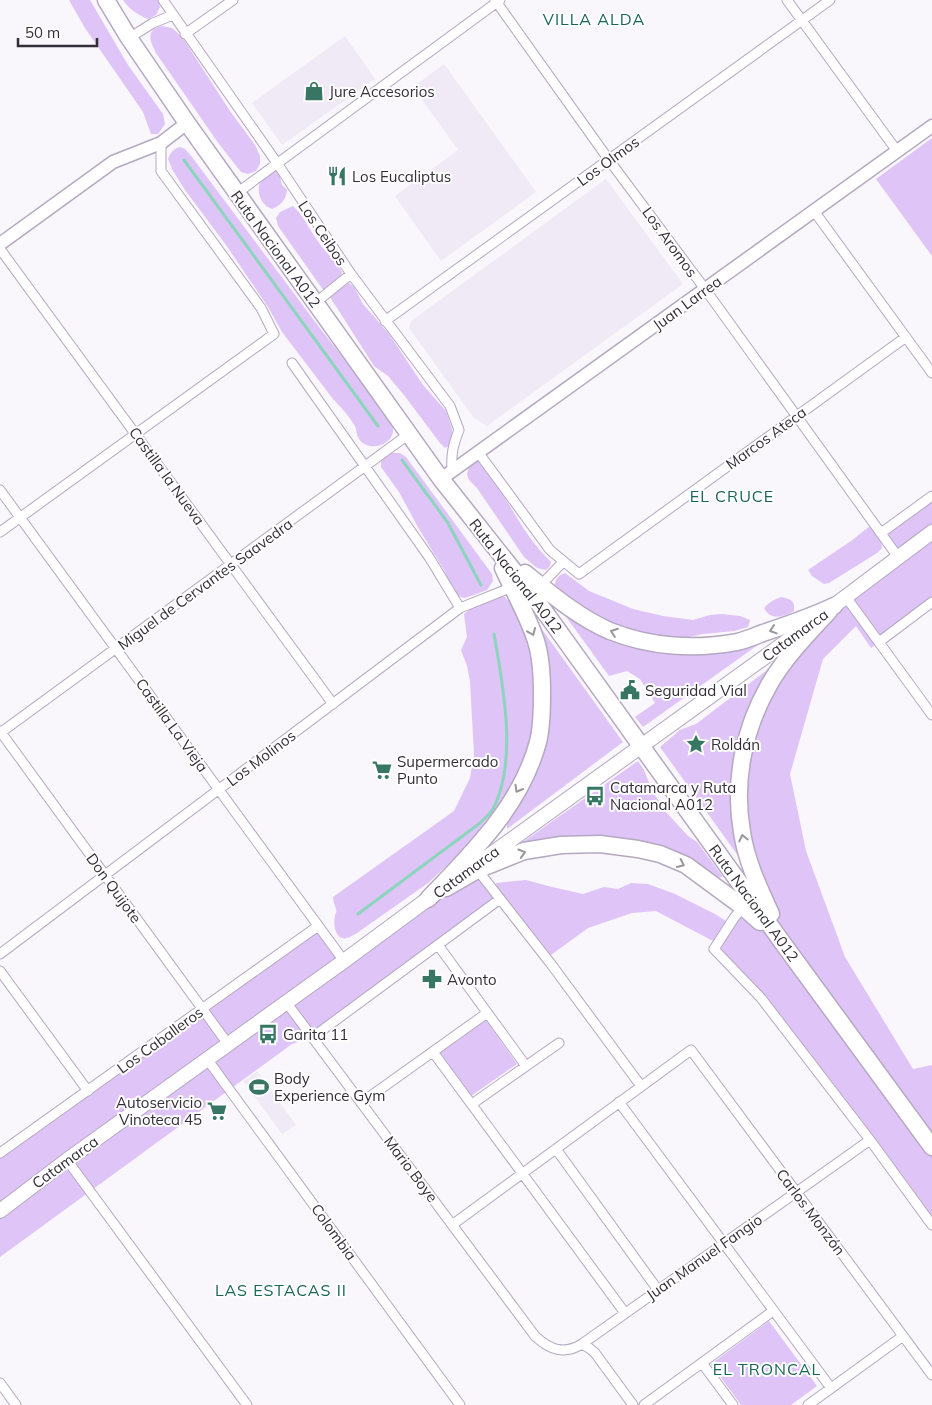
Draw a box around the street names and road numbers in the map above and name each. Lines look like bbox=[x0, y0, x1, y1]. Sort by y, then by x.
street label: Los Olmos bbox=[573, 132, 643, 190]
street label: Ruta Nacional A012 bbox=[227, 187, 325, 311]
street label: Los Ceibos bbox=[294, 197, 352, 269]
street label: Los Aromos bbox=[638, 203, 702, 281]
street label: Juan Larrea bbox=[649, 272, 725, 334]
street label: Marcos Ateca bbox=[722, 402, 810, 474]
street label: Castilla la Nueva bbox=[125, 423, 209, 529]
street label: Miguel de Cervantes Saavedra bbox=[114, 514, 296, 654]
street label: Ruta Nacional A012 bbox=[465, 515, 567, 637]
street label: Catamarca bbox=[758, 605, 832, 665]
street label: Castilla La Vieja bbox=[132, 674, 212, 776]
street label: Los Molinos bbox=[223, 726, 299, 790]
street label: Ruta Nacional A012 bbox=[705, 841, 803, 965]
street label: Catamarca bbox=[429, 842, 503, 902]
street label: Don Quijote bbox=[82, 849, 146, 927]
street label: Los Caballeros bbox=[113, 1002, 207, 1078]
street label: Catamarca bbox=[28, 1132, 102, 1192]
street label: Mario Boye bbox=[380, 1132, 442, 1206]
street label: Carlos Monzón bbox=[772, 1165, 850, 1259]
street label: Colombia bbox=[307, 1200, 361, 1264]
street label: Juan Manuel Fangio bbox=[642, 1210, 766, 1304]

